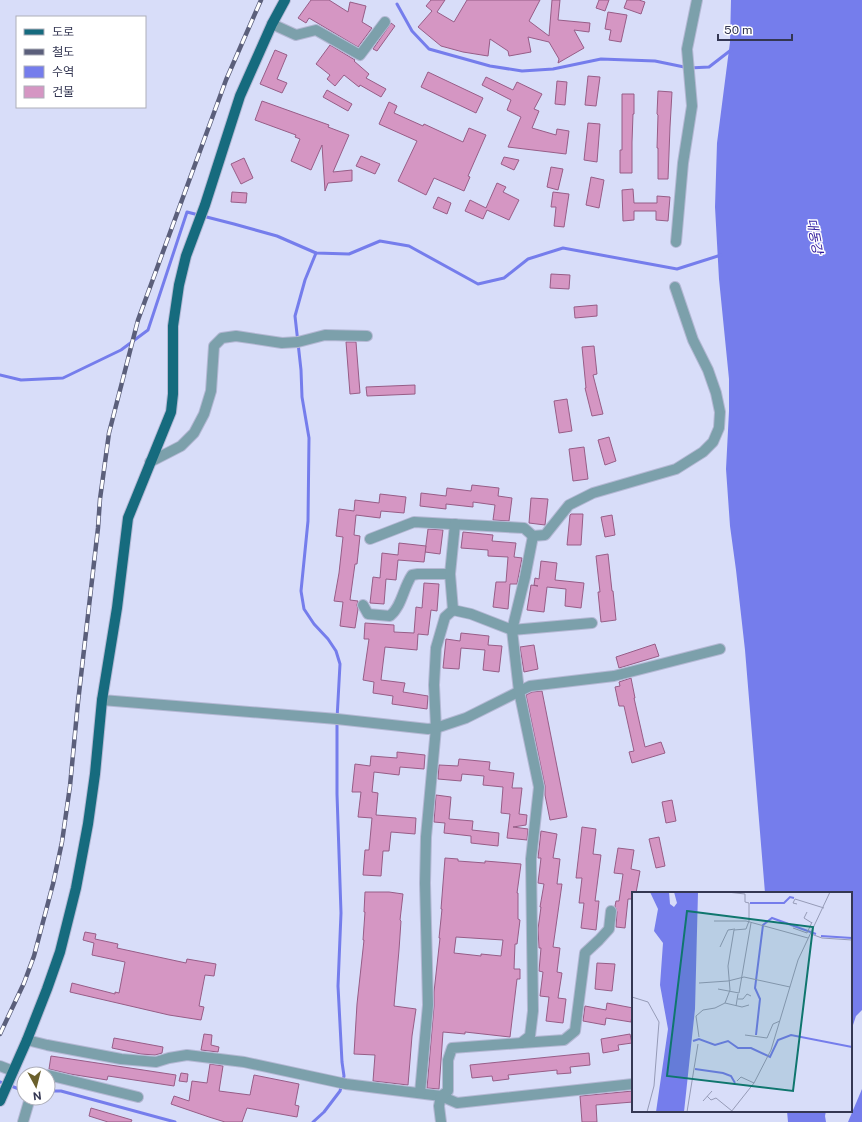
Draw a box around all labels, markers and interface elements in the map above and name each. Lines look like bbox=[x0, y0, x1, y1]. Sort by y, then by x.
legend bbox=[16, 16, 146, 108]
scale bar bbox=[718, 16, 792, 42]
text: 50 m bbox=[724, 23, 752, 37]
text: 도로 bbox=[52, 25, 74, 39]
text: 철도 bbox=[52, 45, 74, 59]
text: 수역 bbox=[52, 65, 74, 79]
text: 건물 bbox=[52, 85, 74, 99]
water label: 대동강 bbox=[804, 217, 826, 257]
inset map bbox=[632, 892, 852, 1112]
north arrow bbox=[16, 1066, 56, 1106]
text: N bbox=[32, 1089, 42, 1102]

